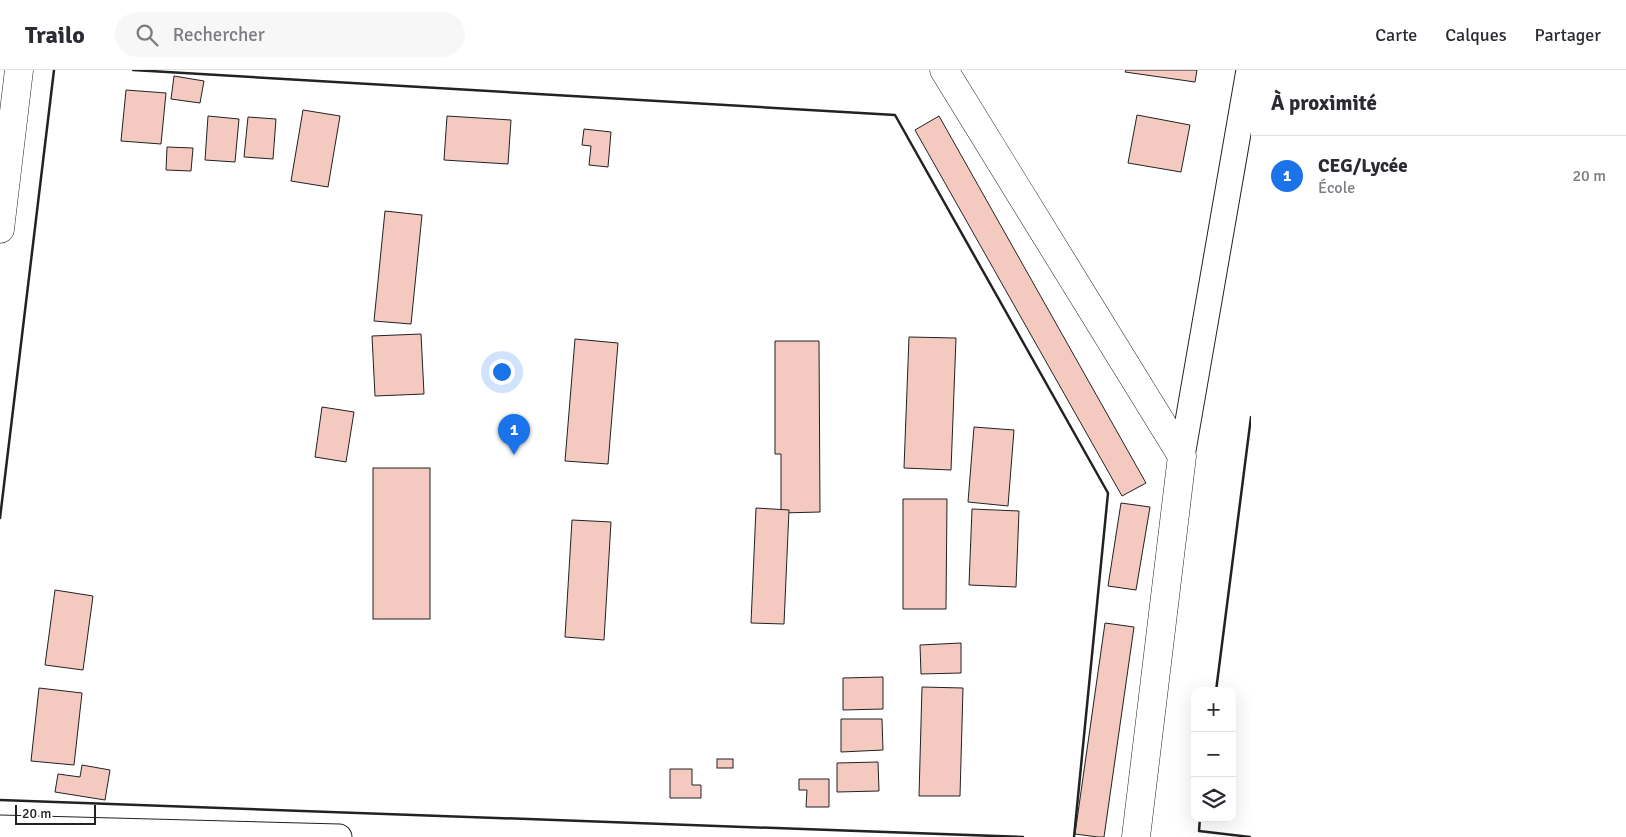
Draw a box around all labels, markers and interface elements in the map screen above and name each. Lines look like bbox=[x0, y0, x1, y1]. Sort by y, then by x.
search box bbox=[115, 12, 465, 57]
text: Trailo bbox=[25, 20, 85, 50]
icon: search bbox=[133, 21, 161, 49]
text: Rechercher bbox=[173, 23, 265, 47]
text: Carte bbox=[1375, 24, 1417, 46]
text: Calques bbox=[1445, 24, 1507, 46]
text: Partager bbox=[1535, 24, 1601, 46]
text: À proximité bbox=[1271, 90, 1377, 116]
text: CEG/Lycée bbox=[1318, 154, 1408, 178]
text: 1 bbox=[1283, 166, 1291, 186]
text: 20 m bbox=[1572, 166, 1606, 186]
text: École bbox=[1318, 178, 1355, 198]
your location bbox=[489, 359, 515, 385]
pin: 1 bbox=[498, 414, 530, 455]
map controls bbox=[1191, 687, 1236, 822]
button: + bbox=[1191, 687, 1236, 732]
button: − bbox=[1191, 732, 1236, 777]
button: layers bbox=[1191, 777, 1236, 822]
scale bar bbox=[15, 802, 96, 825]
text: 20 m bbox=[22, 805, 51, 822]

